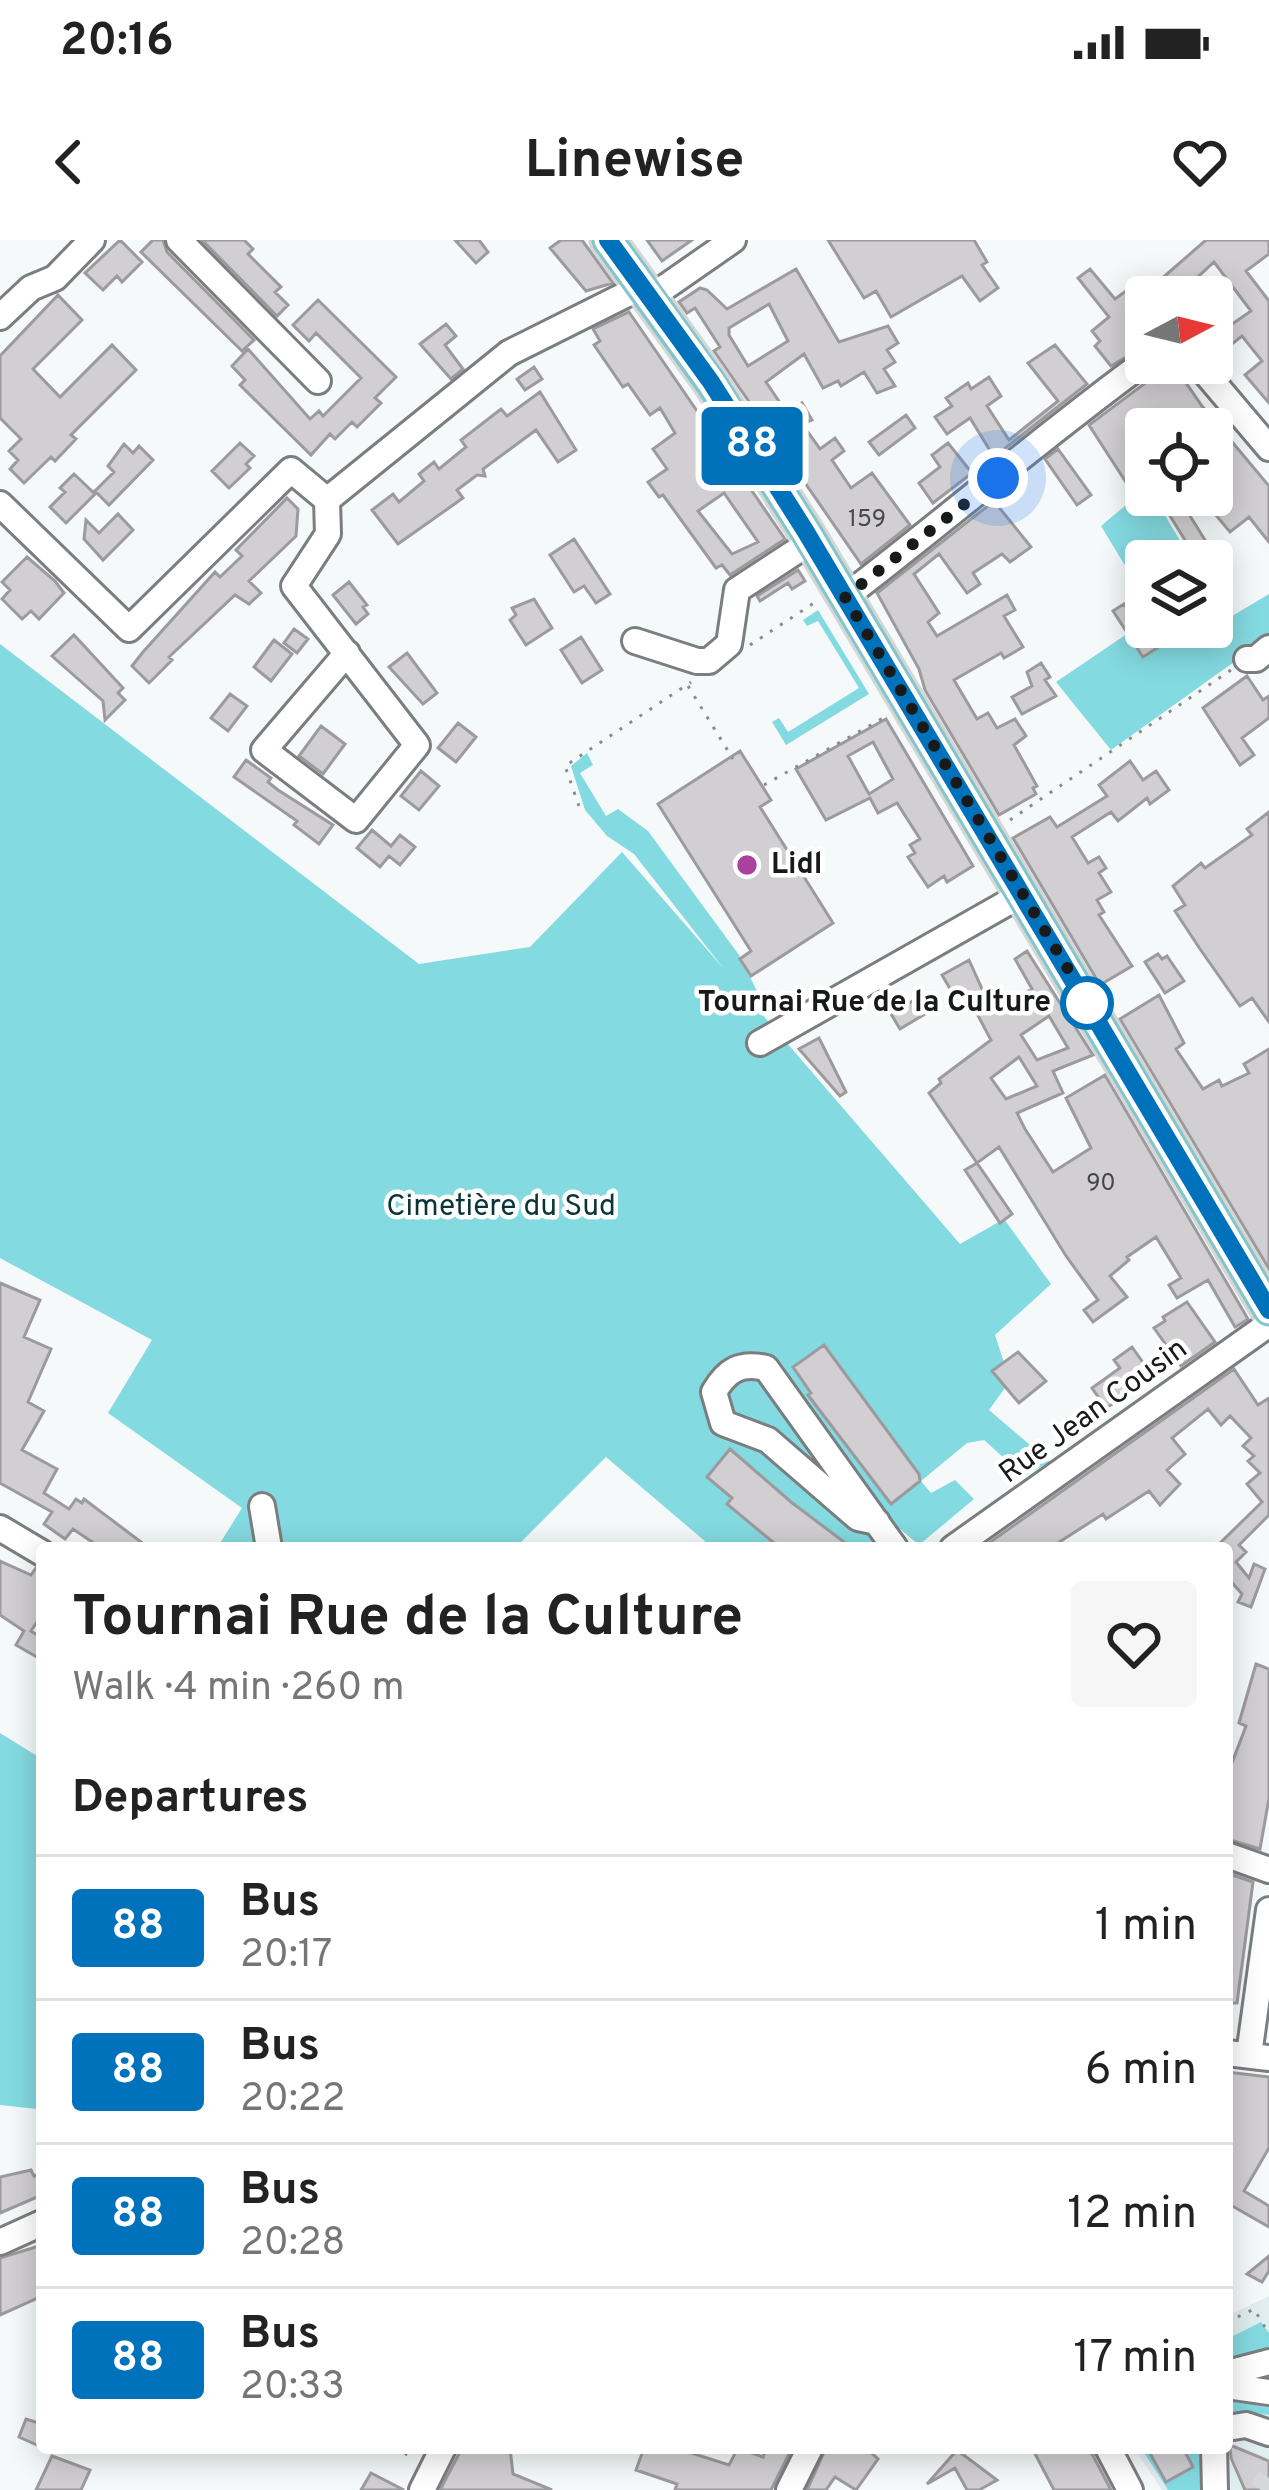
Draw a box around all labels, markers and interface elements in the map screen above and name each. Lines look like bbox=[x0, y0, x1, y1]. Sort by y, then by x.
text: 20:16 bbox=[60, 14, 174, 71]
text: Linewise bbox=[525, 128, 744, 197]
icon: back bbox=[36, 129, 102, 195]
icon: heart bbox=[1167, 129, 1233, 195]
north arrow bbox=[1125, 276, 1233, 384]
map controls bbox=[1125, 276, 1233, 648]
line badge: 88 bbox=[698, 407, 806, 485]
button: locate bbox=[1125, 408, 1233, 516]
text: 88 bbox=[726, 419, 778, 472]
your location bbox=[968, 448, 1028, 508]
house number: 159 bbox=[848, 505, 886, 535]
button: layers bbox=[1125, 540, 1233, 648]
place label: Lidl bbox=[771, 847, 823, 884]
marker: Lidl bbox=[734, 852, 760, 878]
marker: Tournai Rue de la Culture bbox=[1062, 978, 1112, 1028]
place label: Tournai Rue de la Culture bbox=[698, 985, 1051, 1022]
house number: 90 bbox=[1086, 1169, 1116, 1199]
park label: Cimetière du Sud bbox=[386, 1189, 616, 1226]
street label: Rue Jean Cousin bbox=[993, 1331, 1195, 1493]
button: heart bbox=[1071, 1581, 1197, 1707]
text: Tournai Rue de la Culture bbox=[72, 1584, 743, 1656]
text: Walk · 4 min · 260 m bbox=[72, 1665, 405, 1714]
text: Departures bbox=[72, 1771, 308, 1828]
text: Bus bbox=[240, 1875, 320, 1932]
text: 1 min bbox=[1095, 1899, 1197, 1956]
text: 88 bbox=[112, 1901, 164, 1954]
text: 20:17 bbox=[240, 1932, 332, 1981]
text: Bus bbox=[240, 2019, 320, 2076]
text: 6 min bbox=[1085, 2043, 1197, 2100]
text: 88 bbox=[112, 2045, 164, 2098]
text: 20:22 bbox=[240, 2076, 345, 2125]
text: Bus bbox=[240, 2163, 320, 2220]
text: 12 min bbox=[1067, 2187, 1197, 2244]
text: 88 bbox=[112, 2189, 164, 2242]
text: 20:28 bbox=[240, 2220, 345, 2269]
text: Bus bbox=[240, 2307, 320, 2364]
text: 17 min bbox=[1073, 2331, 1197, 2388]
text: 88 bbox=[112, 2333, 164, 2386]
text: 20:33 bbox=[240, 2364, 345, 2413]

